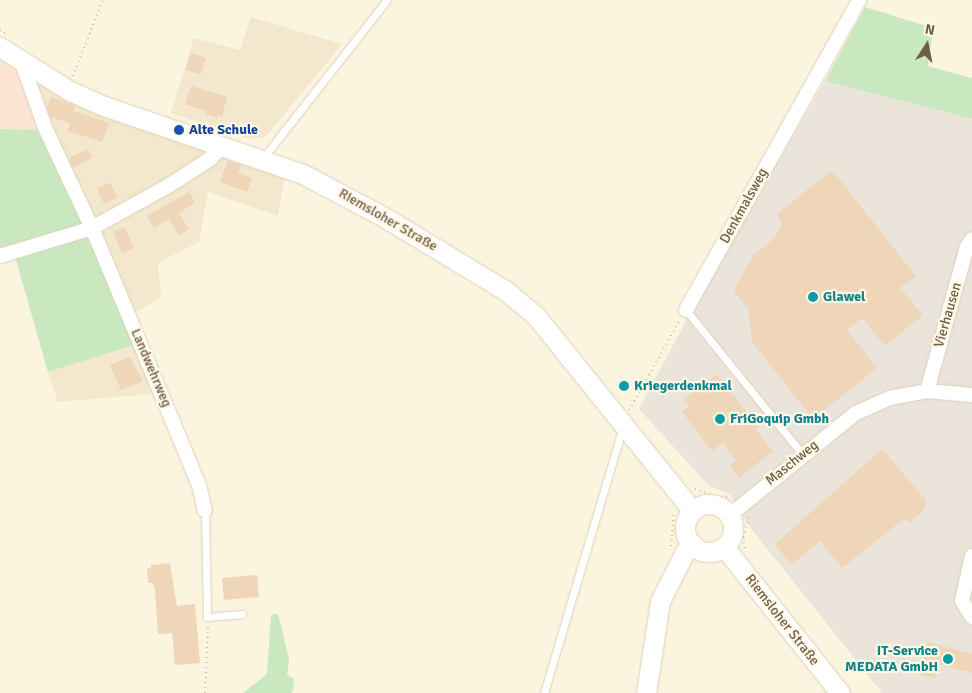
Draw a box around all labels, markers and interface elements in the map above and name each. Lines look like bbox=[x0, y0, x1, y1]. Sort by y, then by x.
north arrow bbox=[902, 20, 952, 70]
text: N bbox=[924, 21, 936, 39]
place label: Alte Schule bbox=[189, 122, 258, 138]
marker: Alte Schule bbox=[173, 124, 185, 136]
street label: Denkmalsweg bbox=[716, 165, 772, 247]
street label: Riemsloher Straße bbox=[336, 185, 440, 255]
street label: Vierhausen bbox=[931, 280, 965, 350]
place label: Glawel bbox=[823, 289, 865, 305]
marker: Glawel bbox=[807, 291, 819, 303]
street label: Landwehrweg bbox=[127, 326, 175, 410]
place label: Kriegerdenkmal bbox=[634, 378, 732, 394]
marker: Kriegerdenkmal bbox=[618, 380, 630, 392]
place label: FriGoquip Gmbh bbox=[730, 411, 829, 427]
marker: FriGoquip Gmbh bbox=[714, 413, 726, 425]
street label: Maschweg bbox=[762, 437, 822, 489]
street label: Riemsloher Straße bbox=[741, 571, 823, 669]
place label: IT-Service MEDATA GmbH bbox=[845, 643, 938, 676]
marker: IT-Service MEDATA GmbH bbox=[942, 653, 954, 665]

